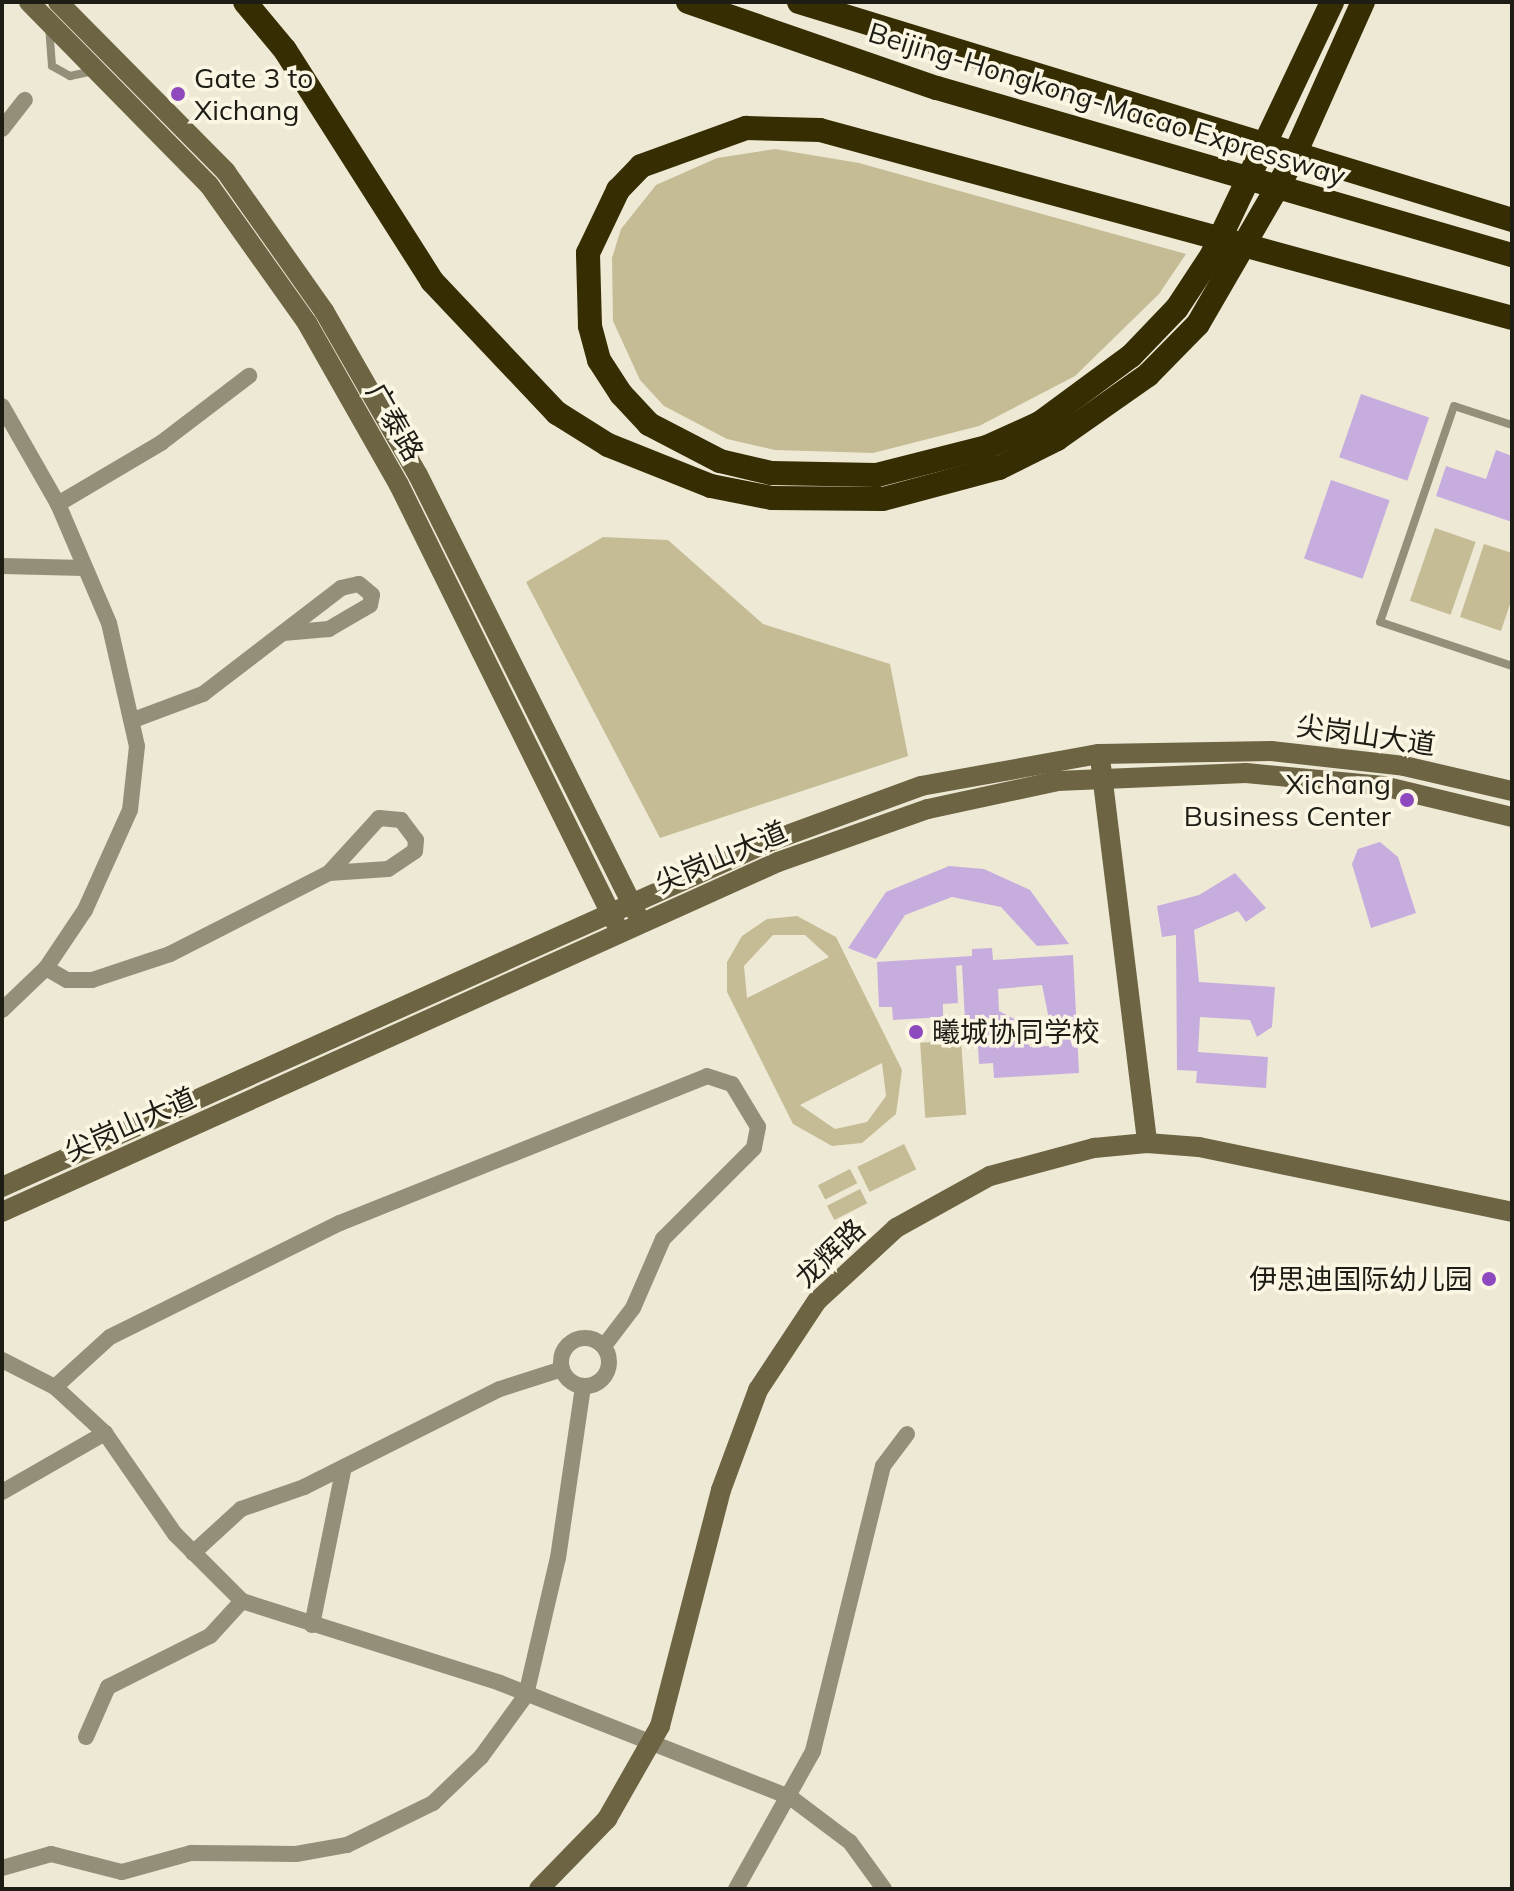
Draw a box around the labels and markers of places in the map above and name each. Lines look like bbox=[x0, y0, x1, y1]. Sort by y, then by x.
place label: Gate 3 to Xichang bbox=[194, 61, 313, 127]
marker: Gate 3 to Xichang bbox=[169, 85, 187, 103]
place label: Xichang Business Center bbox=[1184, 767, 1391, 833]
marker: Xichang Business Center bbox=[1398, 791, 1416, 809]
place label: 曦城协同学校 bbox=[932, 1015, 1100, 1049]
marker: 曦城协同学校 bbox=[907, 1023, 925, 1041]
place label: 伊思迪国际幼儿园 bbox=[1249, 1262, 1473, 1296]
marker: 伊思迪国际幼儿园 bbox=[1480, 1270, 1498, 1288]

